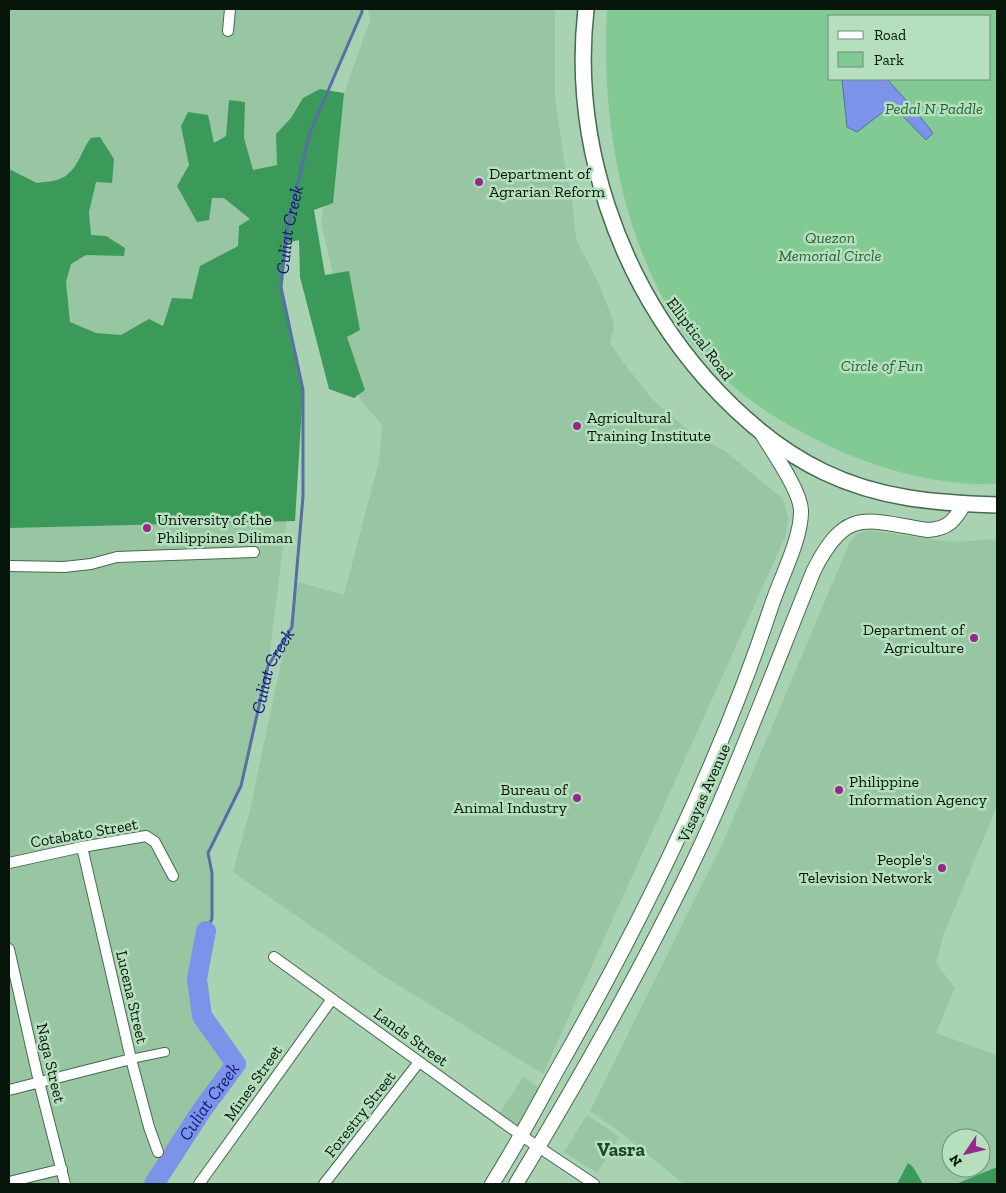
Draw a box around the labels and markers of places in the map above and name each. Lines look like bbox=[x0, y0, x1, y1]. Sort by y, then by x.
place label: Department of Agrarian Reform bbox=[489, 164, 605, 201]
marker: Department of Agrarian Reform bbox=[473, 176, 485, 188]
place label: Agricultural Training Institute bbox=[587, 408, 711, 445]
marker: Agricultural Training Institute bbox=[571, 420, 583, 432]
place label: University of the Philippines Diliman bbox=[157, 510, 294, 547]
marker: University of the Philippines Diliman bbox=[141, 522, 153, 534]
place label: Department of Agriculture bbox=[863, 620, 966, 657]
marker: Department of Agriculture bbox=[968, 632, 980, 644]
place label: Philippine Information Agency bbox=[849, 772, 988, 809]
place label: Bureau of Animal Industry bbox=[454, 780, 569, 817]
marker: Philippine Information Agency bbox=[833, 784, 845, 796]
marker: Bureau of Animal Industry bbox=[571, 792, 583, 804]
place label: People's Television Network bbox=[799, 850, 933, 887]
marker: People's Television Network bbox=[936, 862, 948, 874]

